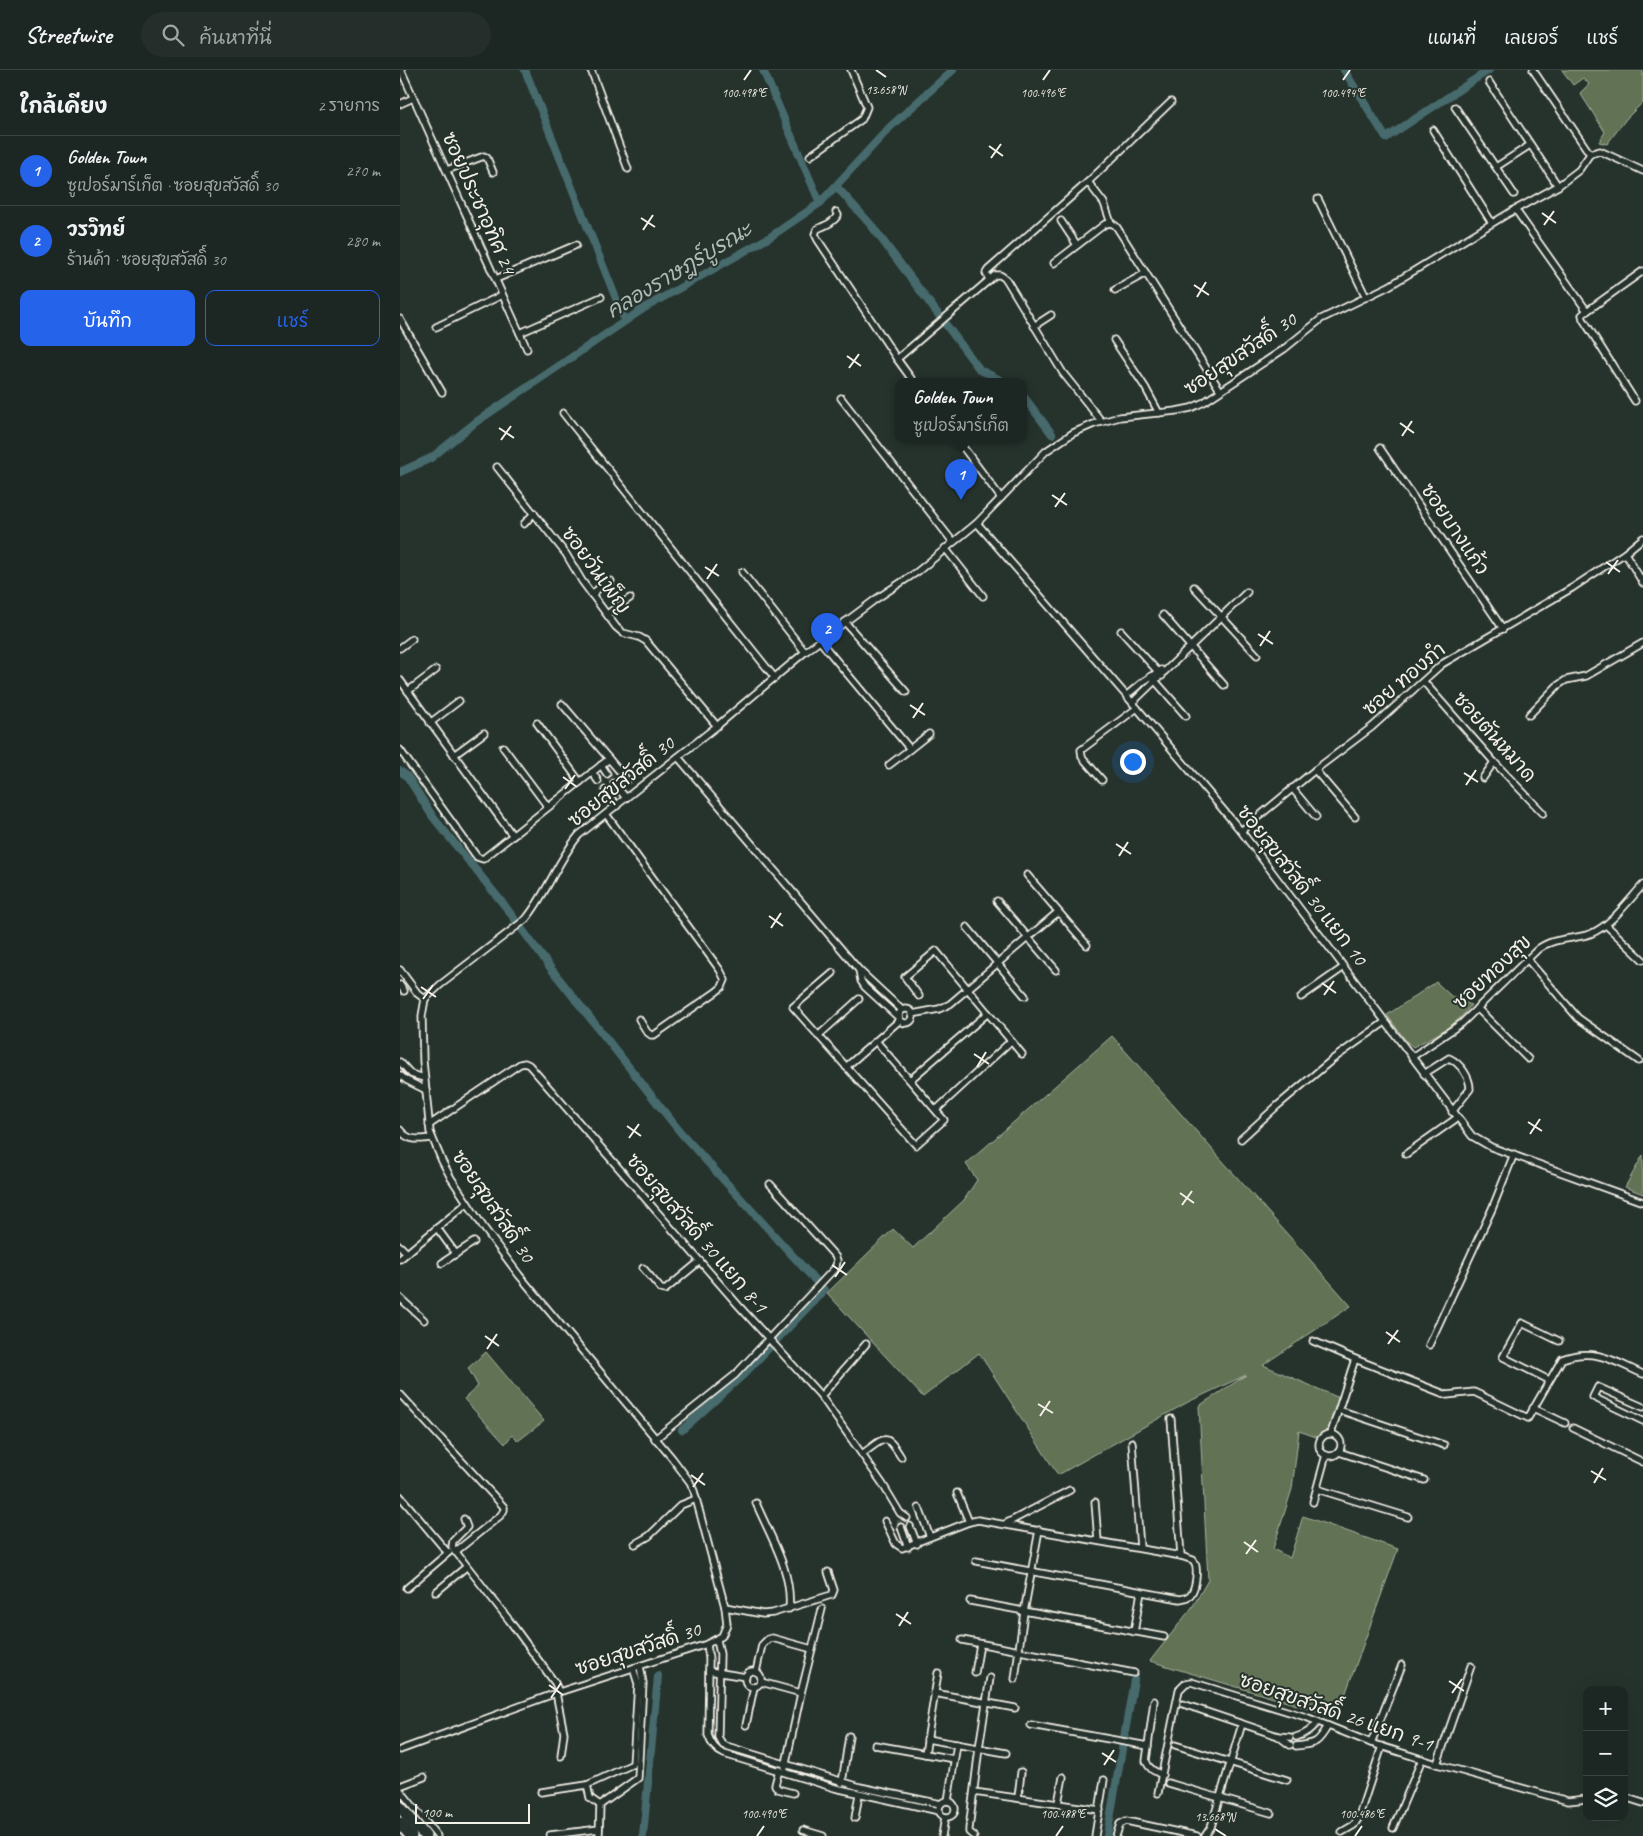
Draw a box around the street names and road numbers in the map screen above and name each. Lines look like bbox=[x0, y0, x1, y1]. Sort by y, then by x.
street label: ซอยประชาอุทิศ 24 bbox=[434, 128, 522, 281]
street label: ซอยสุขสวัสดิ์ 30 bbox=[1176, 301, 1304, 403]
street label: ซอยบางแก้ว bbox=[1415, 478, 1496, 580]
street label: ซอยวันเพ็ญ bbox=[556, 521, 637, 619]
street label: ซอย ทองภํา bbox=[1357, 636, 1451, 721]
street label: ซอยตันหมาด bbox=[1448, 687, 1542, 787]
street label: ซอยสุขสวัสดิ์ 30 bbox=[559, 725, 683, 835]
street label: ซอยสุขสวัสดิ์ 30 แยก 10 bbox=[1229, 796, 1378, 974]
street label: ซอยทองสุข bbox=[1448, 929, 1538, 1017]
street label: ซอยสุขสวัสดิ์ 30 bbox=[444, 1142, 546, 1270]
street label: ซอยสุขสวัสดิ์ 30 แยก 8-1 bbox=[619, 1144, 778, 1321]
street label: ซอยสุขสวัสดิ์ 30 bbox=[570, 1610, 707, 1684]
street label: ซอยสุขสวัสดิ์ 26 แยก 9-1 bbox=[1235, 1661, 1439, 1760]

